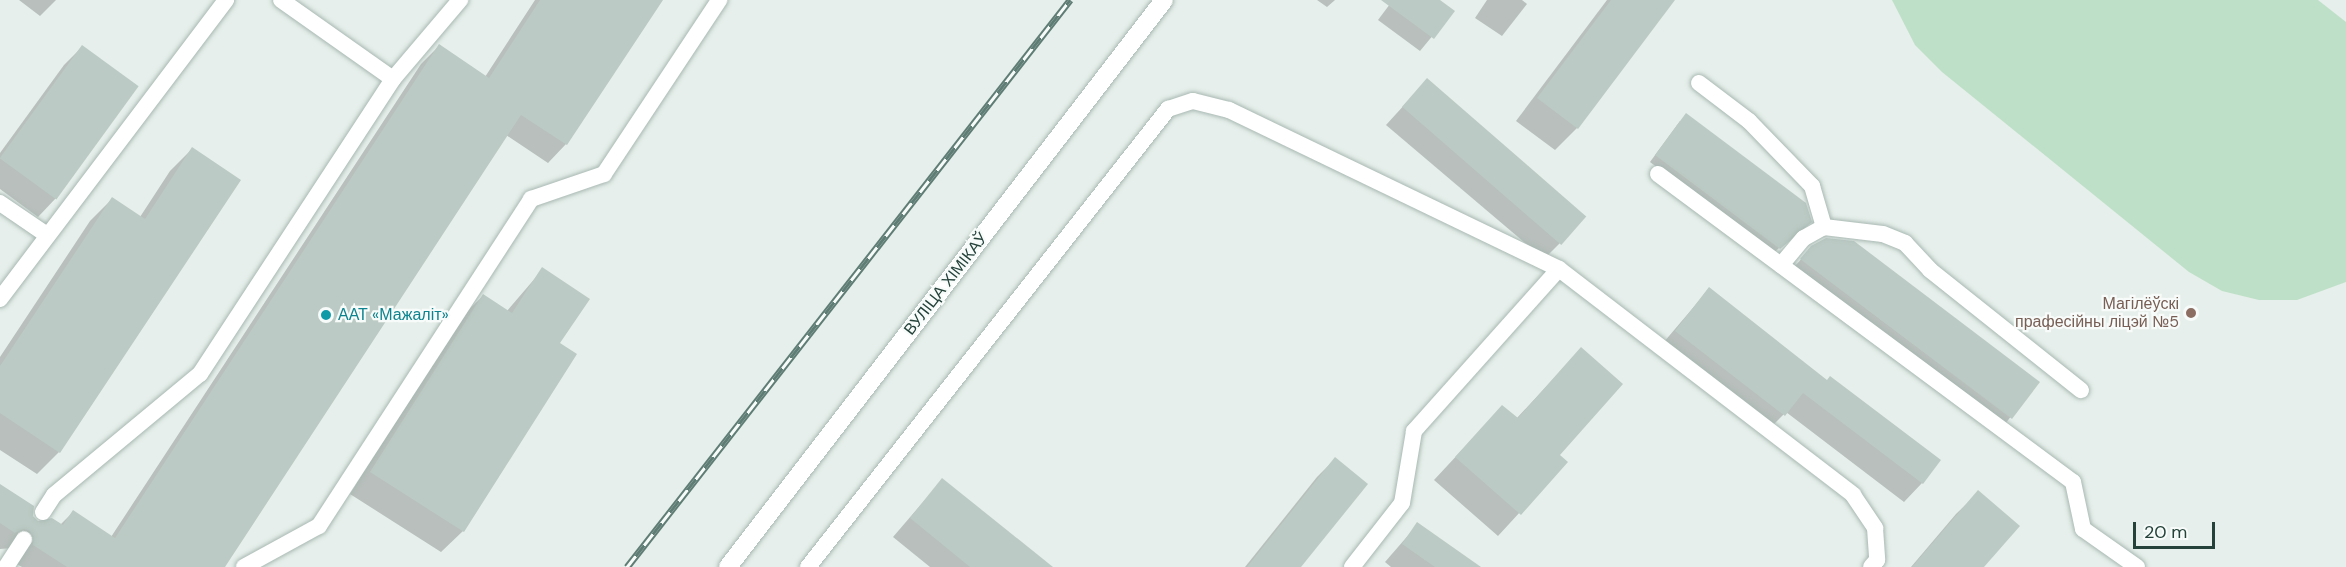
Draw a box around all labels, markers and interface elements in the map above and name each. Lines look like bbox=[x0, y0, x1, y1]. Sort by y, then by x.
street label: ВУЛІЦА ХІМІКАЎ bbox=[900, 229, 992, 339]
place label: Магілёўскі прафесійны ліцэй №5 bbox=[2015, 294, 2179, 332]
place label: ААТ «Мажаліт» bbox=[338, 305, 449, 325]
marker: Магілёўскі прафесійны ліцэй №5 bbox=[2184, 306, 2198, 320]
marker: ААТ «Мажаліт» bbox=[319, 308, 333, 322]
scale bar bbox=[2136, 510, 2218, 548]
text: 20 m bbox=[2144, 520, 2187, 544]

